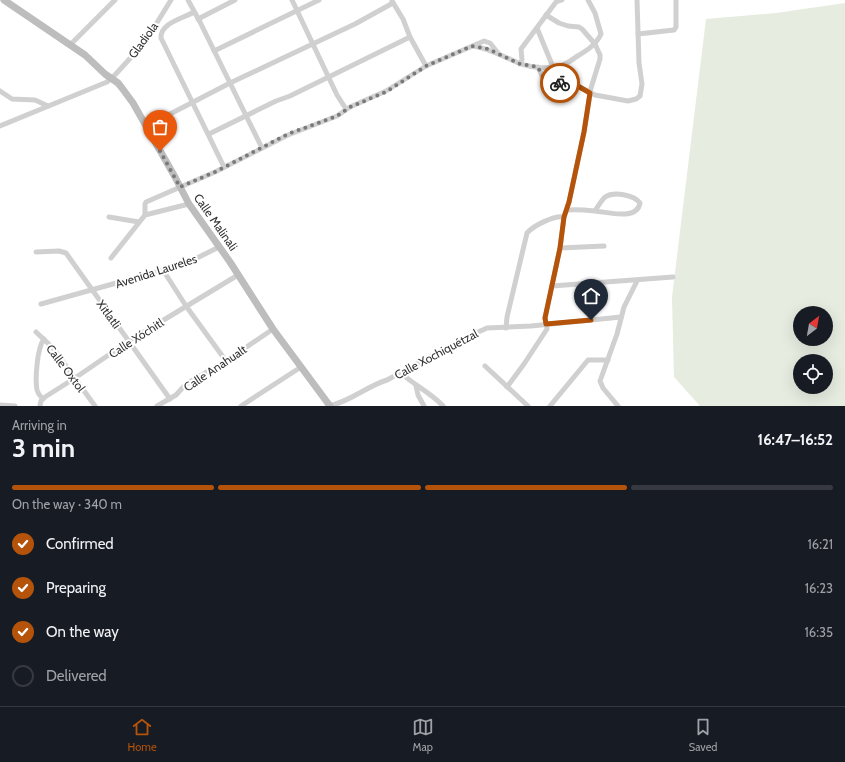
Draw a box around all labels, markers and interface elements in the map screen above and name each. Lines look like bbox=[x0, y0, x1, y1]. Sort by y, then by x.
street label: Gladiola bbox=[125, 19, 161, 61]
courier bbox=[540, 63, 580, 103]
icon: bike bbox=[549, 72, 571, 94]
pin bbox=[143, 110, 177, 151]
icon: bag bbox=[149, 116, 171, 138]
street label: Calle Malinali bbox=[191, 191, 241, 253]
street label: Avenida Laureles bbox=[113, 251, 199, 291]
pin bbox=[574, 279, 608, 320]
icon: home bbox=[580, 285, 602, 307]
street label: Xitlatli bbox=[94, 297, 124, 331]
north arrow bbox=[793, 306, 833, 346]
map controls bbox=[793, 306, 833, 394]
street label: Calle Xóchitl bbox=[106, 315, 166, 361]
street label: Calle Xochiquétzal bbox=[391, 326, 481, 382]
street label: Calle Oxtol bbox=[43, 341, 89, 395]
street label: Calle Anahualt bbox=[181, 341, 249, 395]
button: locate bbox=[793, 354, 833, 394]
text: Arriving in bbox=[12, 417, 67, 433]
text: 16:47–16:52 bbox=[758, 431, 833, 449]
text: 3 min bbox=[12, 432, 75, 464]
text: On the way · 340 m bbox=[12, 496, 122, 512]
icon: check bbox=[12, 533, 34, 555]
text: Confirmed bbox=[46, 535, 114, 553]
text: 16:21 bbox=[808, 536, 833, 552]
icon: check bbox=[12, 577, 34, 599]
text: Preparing bbox=[46, 579, 106, 597]
text: 16:23 bbox=[805, 580, 833, 596]
icon: check bbox=[12, 621, 34, 643]
text: On the way bbox=[46, 623, 119, 641]
text: 16:35 bbox=[805, 624, 833, 640]
text: Delivered bbox=[46, 667, 107, 685]
tab: Home bbox=[128, 716, 157, 754]
tab: Map bbox=[412, 716, 434, 754]
tab: Saved bbox=[689, 716, 717, 754]

